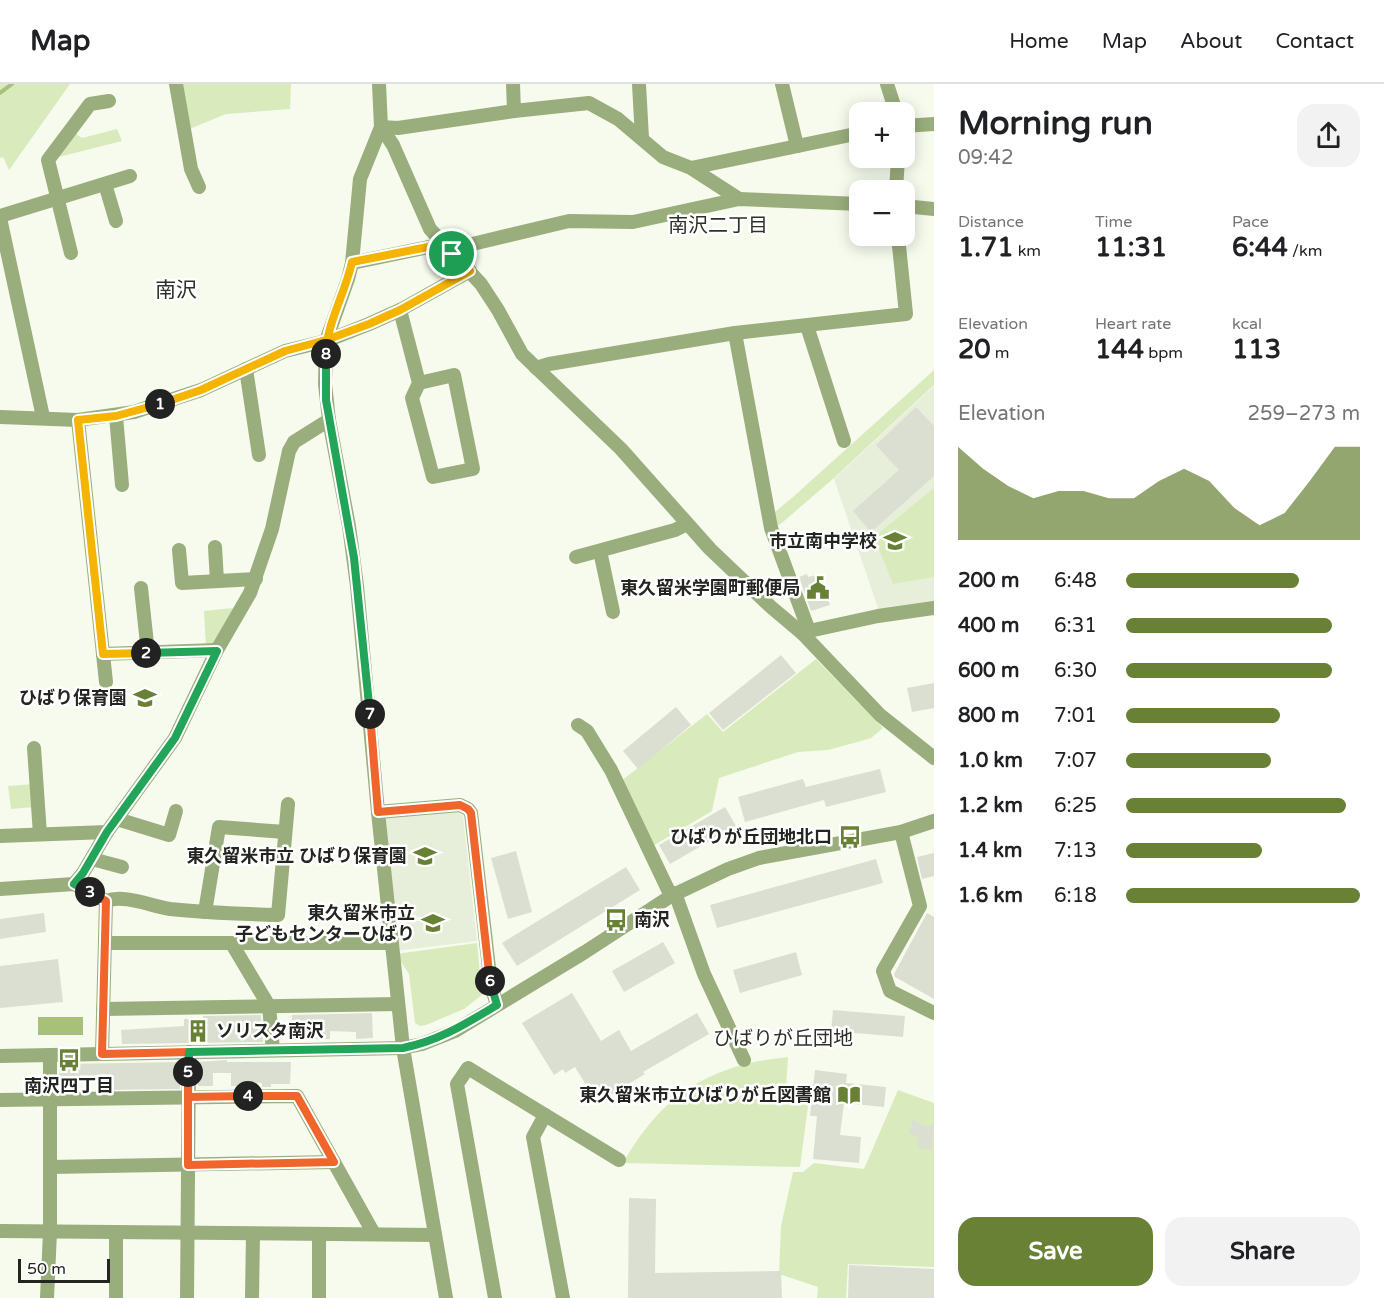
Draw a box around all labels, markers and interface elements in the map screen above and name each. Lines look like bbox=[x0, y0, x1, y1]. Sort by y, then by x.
text: Map bbox=[30, 24, 90, 58]
text: Home bbox=[1009, 29, 1069, 54]
text: Map bbox=[1102, 29, 1147, 54]
text: About bbox=[1180, 29, 1242, 54]
text: Contact bbox=[1275, 29, 1354, 54]
map controls bbox=[849, 102, 915, 246]
button: + bbox=[849, 102, 915, 168]
text: Morning run bbox=[958, 104, 1153, 143]
button: share bbox=[1297, 104, 1360, 167]
text: 09:42 bbox=[958, 146, 1013, 170]
button: − bbox=[849, 180, 915, 246]
text: Distance bbox=[958, 212, 1024, 232]
text: Time bbox=[1095, 212, 1132, 232]
text: Pace bbox=[1232, 212, 1269, 232]
district label: 南沢二丁目 bbox=[668, 214, 768, 238]
pin bbox=[426, 228, 477, 279]
text: 1.71 bbox=[958, 232, 1013, 263]
text: 11:31 bbox=[1095, 232, 1167, 263]
text: 6:44 bbox=[1232, 232, 1288, 263]
icon: arrive bbox=[435, 237, 468, 270]
text: km bbox=[1013, 241, 1041, 261]
text: /km bbox=[1288, 241, 1322, 261]
district label: 南沢 bbox=[155, 278, 197, 303]
text: Elevation bbox=[958, 314, 1028, 334]
text: Heart rate bbox=[1095, 314, 1171, 334]
text: kcal bbox=[1232, 314, 1262, 334]
text: 20 bbox=[958, 334, 991, 365]
text: 144 bbox=[1095, 334, 1144, 365]
text: 113 bbox=[1232, 334, 1281, 365]
pin: 8 bbox=[311, 339, 341, 369]
text: m bbox=[991, 343, 1010, 363]
text: bpm bbox=[1144, 343, 1183, 363]
text: 8 bbox=[321, 344, 331, 364]
pin: 1 bbox=[145, 389, 175, 419]
text: 1 bbox=[155, 394, 165, 414]
text: Elevation bbox=[958, 402, 1045, 426]
text: 259–273 m bbox=[1247, 402, 1360, 426]
school or university icon: 市立南中学校 bbox=[882, 528, 908, 554]
place label: 市立南中学校 bbox=[769, 530, 877, 552]
text: 200 m bbox=[958, 569, 1019, 593]
text: 6:48 bbox=[1054, 569, 1097, 593]
public building icon: 東久留米学園町郵便局 bbox=[805, 575, 831, 601]
place label: 東久留米学園町郵便局 bbox=[620, 577, 800, 599]
text: 400 m bbox=[958, 614, 1019, 638]
text: 6:31 bbox=[1054, 614, 1097, 638]
pin: 2 bbox=[131, 638, 161, 668]
text: 2 bbox=[141, 643, 151, 663]
text: 600 m bbox=[958, 659, 1019, 683]
text: 6:30 bbox=[1054, 659, 1097, 683]
school or university icon: ひばり保育園 bbox=[132, 685, 158, 711]
place label: ひばり保育園 bbox=[19, 687, 127, 709]
pin: 7 bbox=[355, 699, 385, 729]
text: 7 bbox=[365, 704, 375, 724]
text: 800 m bbox=[958, 704, 1019, 728]
text: 7:01 bbox=[1054, 704, 1097, 728]
text: 1.0 km bbox=[958, 749, 1023, 773]
text: 7:07 bbox=[1054, 749, 1097, 773]
text: 1.2 km bbox=[958, 794, 1023, 818]
text: 6:25 bbox=[1054, 794, 1097, 818]
bus stop icon: ひばりが丘団地北口 bbox=[837, 824, 863, 850]
place label: ひばりが丘団地北口 bbox=[670, 826, 832, 848]
text: 1.4 km bbox=[958, 839, 1022, 863]
text: 7:13 bbox=[1054, 839, 1097, 863]
school or university icon: 東久留米市立 ひばり保育園 bbox=[412, 843, 438, 869]
place label: 東久留米市立 ひばり保育園 bbox=[186, 845, 407, 867]
pin: 3 bbox=[75, 877, 105, 907]
text: 3 bbox=[85, 882, 95, 902]
text: 1.6 km bbox=[958, 884, 1023, 908]
text: 6:18 bbox=[1054, 884, 1097, 908]
place label: 東久留米市立 子どもセンターひばり bbox=[235, 902, 415, 945]
bus stop icon: 南沢 bbox=[603, 907, 629, 933]
place label: 南沢 bbox=[634, 909, 670, 931]
school or university icon: 東久留米市立 子どもセンターひばり bbox=[420, 910, 446, 936]
pin: 6 bbox=[475, 966, 505, 996]
text: 6 bbox=[485, 971, 495, 991]
building icon: ソリスタ南沢 bbox=[185, 1018, 211, 1044]
place label: ソリスタ南沢 bbox=[216, 1020, 324, 1042]
district label: ひばりが丘団地 bbox=[713, 1027, 853, 1051]
bus stop icon: 南沢四丁目 bbox=[56, 1047, 82, 1073]
pin: 5 bbox=[173, 1057, 203, 1087]
text: 5 bbox=[183, 1062, 193, 1082]
place label: 南沢四丁目 bbox=[24, 1075, 114, 1097]
pin: 4 bbox=[233, 1081, 263, 1111]
library icon: 東久留米市立ひばりが丘図書館 bbox=[836, 1082, 862, 1108]
place label: 東久留米市立ひばりが丘図書館 bbox=[579, 1084, 831, 1106]
text: 4 bbox=[243, 1086, 253, 1106]
button: Save bbox=[958, 1217, 1153, 1286]
button: Share bbox=[1165, 1217, 1360, 1286]
scale bar bbox=[18, 1256, 110, 1284]
text: 50 m bbox=[27, 1259, 66, 1279]

